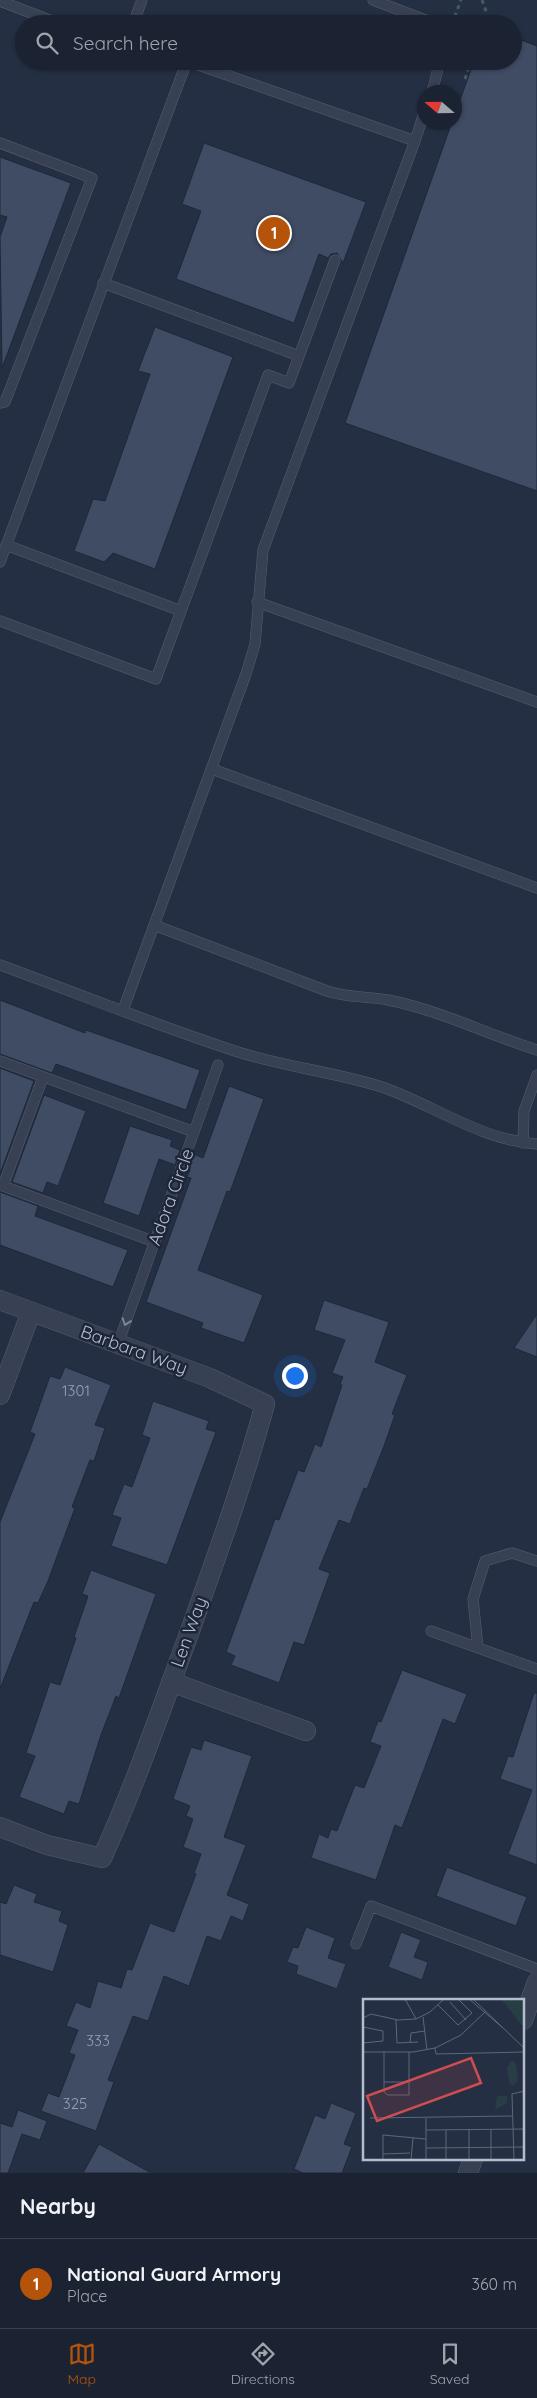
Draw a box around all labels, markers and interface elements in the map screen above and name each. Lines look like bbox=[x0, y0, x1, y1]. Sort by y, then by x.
search box bbox=[15, 15, 522, 70]
icon: search bbox=[33, 29, 61, 57]
text: Search here bbox=[73, 31, 178, 55]
north arrow bbox=[417, 85, 462, 130]
pin: 1 bbox=[258, 214, 290, 252]
street label: Adora Circle bbox=[142, 1145, 199, 1248]
one-way arrow bbox=[122, 1317, 132, 1326]
street label: Barbara Way bbox=[77, 1320, 191, 1380]
your location bbox=[282, 1363, 308, 1389]
house number: 1301 bbox=[62, 1381, 90, 1400]
street label: Len Way bbox=[165, 1593, 212, 1670]
inset map bbox=[363, 1999, 524, 2160]
house number: 333 bbox=[86, 2031, 110, 2050]
house number: 325 bbox=[63, 2094, 87, 2113]
text: Nearby bbox=[20, 2193, 96, 2219]
text: National Guard Armory bbox=[67, 2262, 281, 2286]
text: 1 bbox=[33, 2274, 39, 2294]
text: 360 m bbox=[472, 2274, 517, 2294]
text: Place bbox=[67, 2286, 107, 2306]
tab: Map bbox=[67, 2340, 96, 2388]
tab: Directions bbox=[231, 2340, 295, 2388]
tab: Saved bbox=[430, 2340, 470, 2388]

